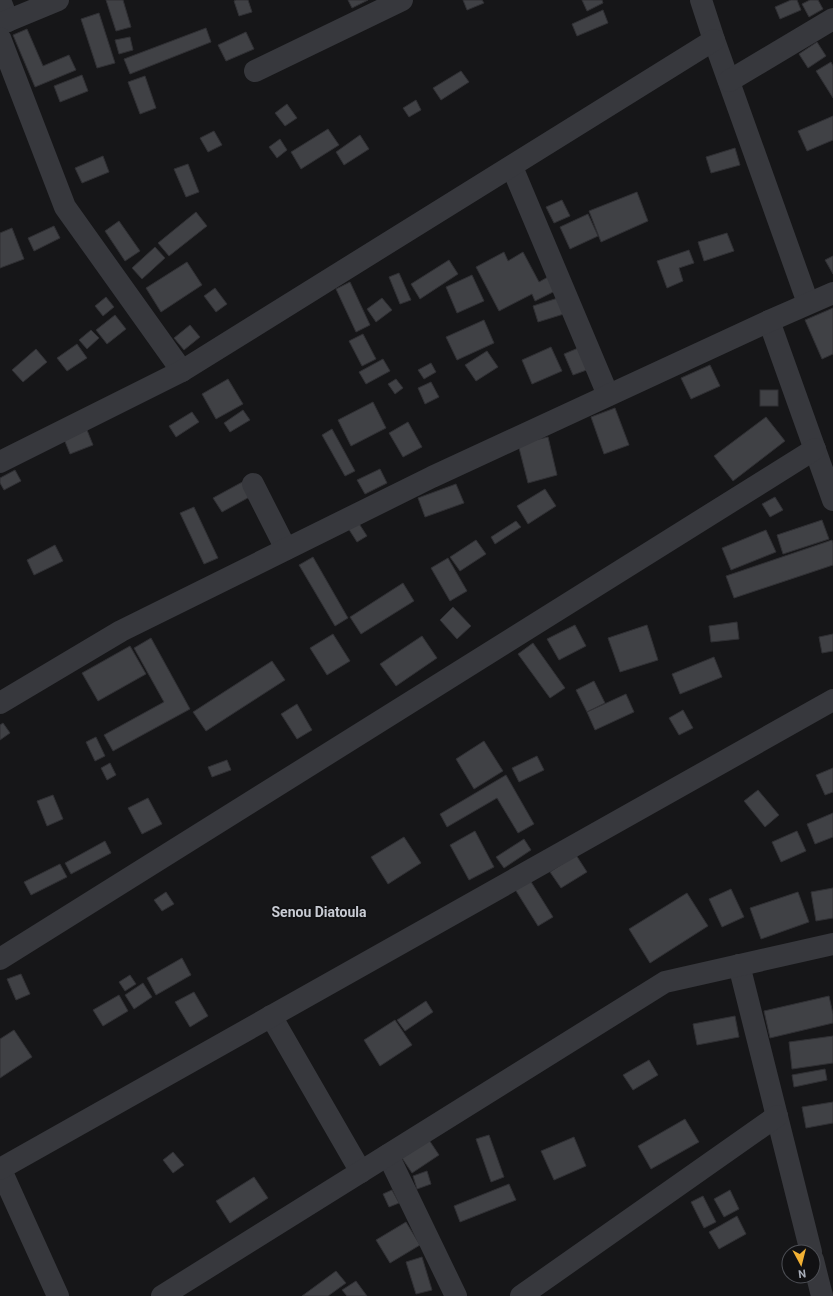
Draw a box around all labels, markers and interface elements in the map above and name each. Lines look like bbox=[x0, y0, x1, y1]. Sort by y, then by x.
district label: Senou Diatoula bbox=[271, 904, 367, 920]
north arrow bbox=[781, 1244, 821, 1284]
text: N bbox=[797, 1267, 807, 1280]

